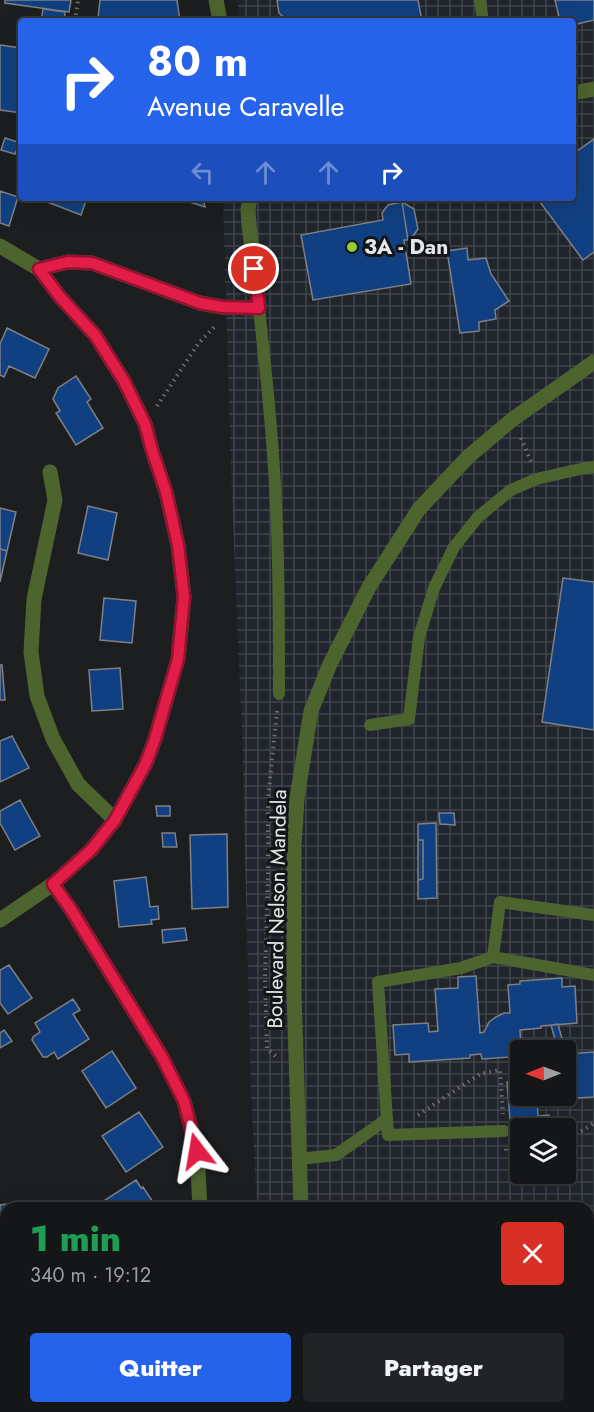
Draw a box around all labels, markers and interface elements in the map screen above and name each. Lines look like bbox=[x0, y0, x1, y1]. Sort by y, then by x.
text: 80 m bbox=[147, 31, 248, 92]
icon: right bbox=[48, 42, 126, 120]
text: Avenue Caravelle bbox=[147, 87, 345, 126]
icon: left bbox=[186, 156, 219, 189]
icon: ahead bbox=[249, 156, 282, 189]
icon: ahead bbox=[312, 156, 345, 189]
icon: right bbox=[375, 156, 408, 189]
place label: 3A - Dan bbox=[364, 232, 448, 262]
marker: 3A - Dan bbox=[345, 240, 359, 254]
pin bbox=[228, 243, 279, 294]
icon: arrive bbox=[237, 252, 270, 285]
street label: Boulevard Nelson Mandela bbox=[260, 789, 294, 1029]
north arrow bbox=[510, 1040, 576, 1106]
map controls bbox=[510, 1040, 576, 1184]
button: layers bbox=[510, 1118, 576, 1184]
position arrow bbox=[165, 1119, 229, 1183]
text: 1 min bbox=[30, 1212, 121, 1264]
button: close bbox=[501, 1222, 564, 1285]
text: 340 m · 19:12 bbox=[30, 1261, 151, 1290]
button: Quitter bbox=[30, 1333, 291, 1402]
button: Partager bbox=[303, 1333, 564, 1402]

